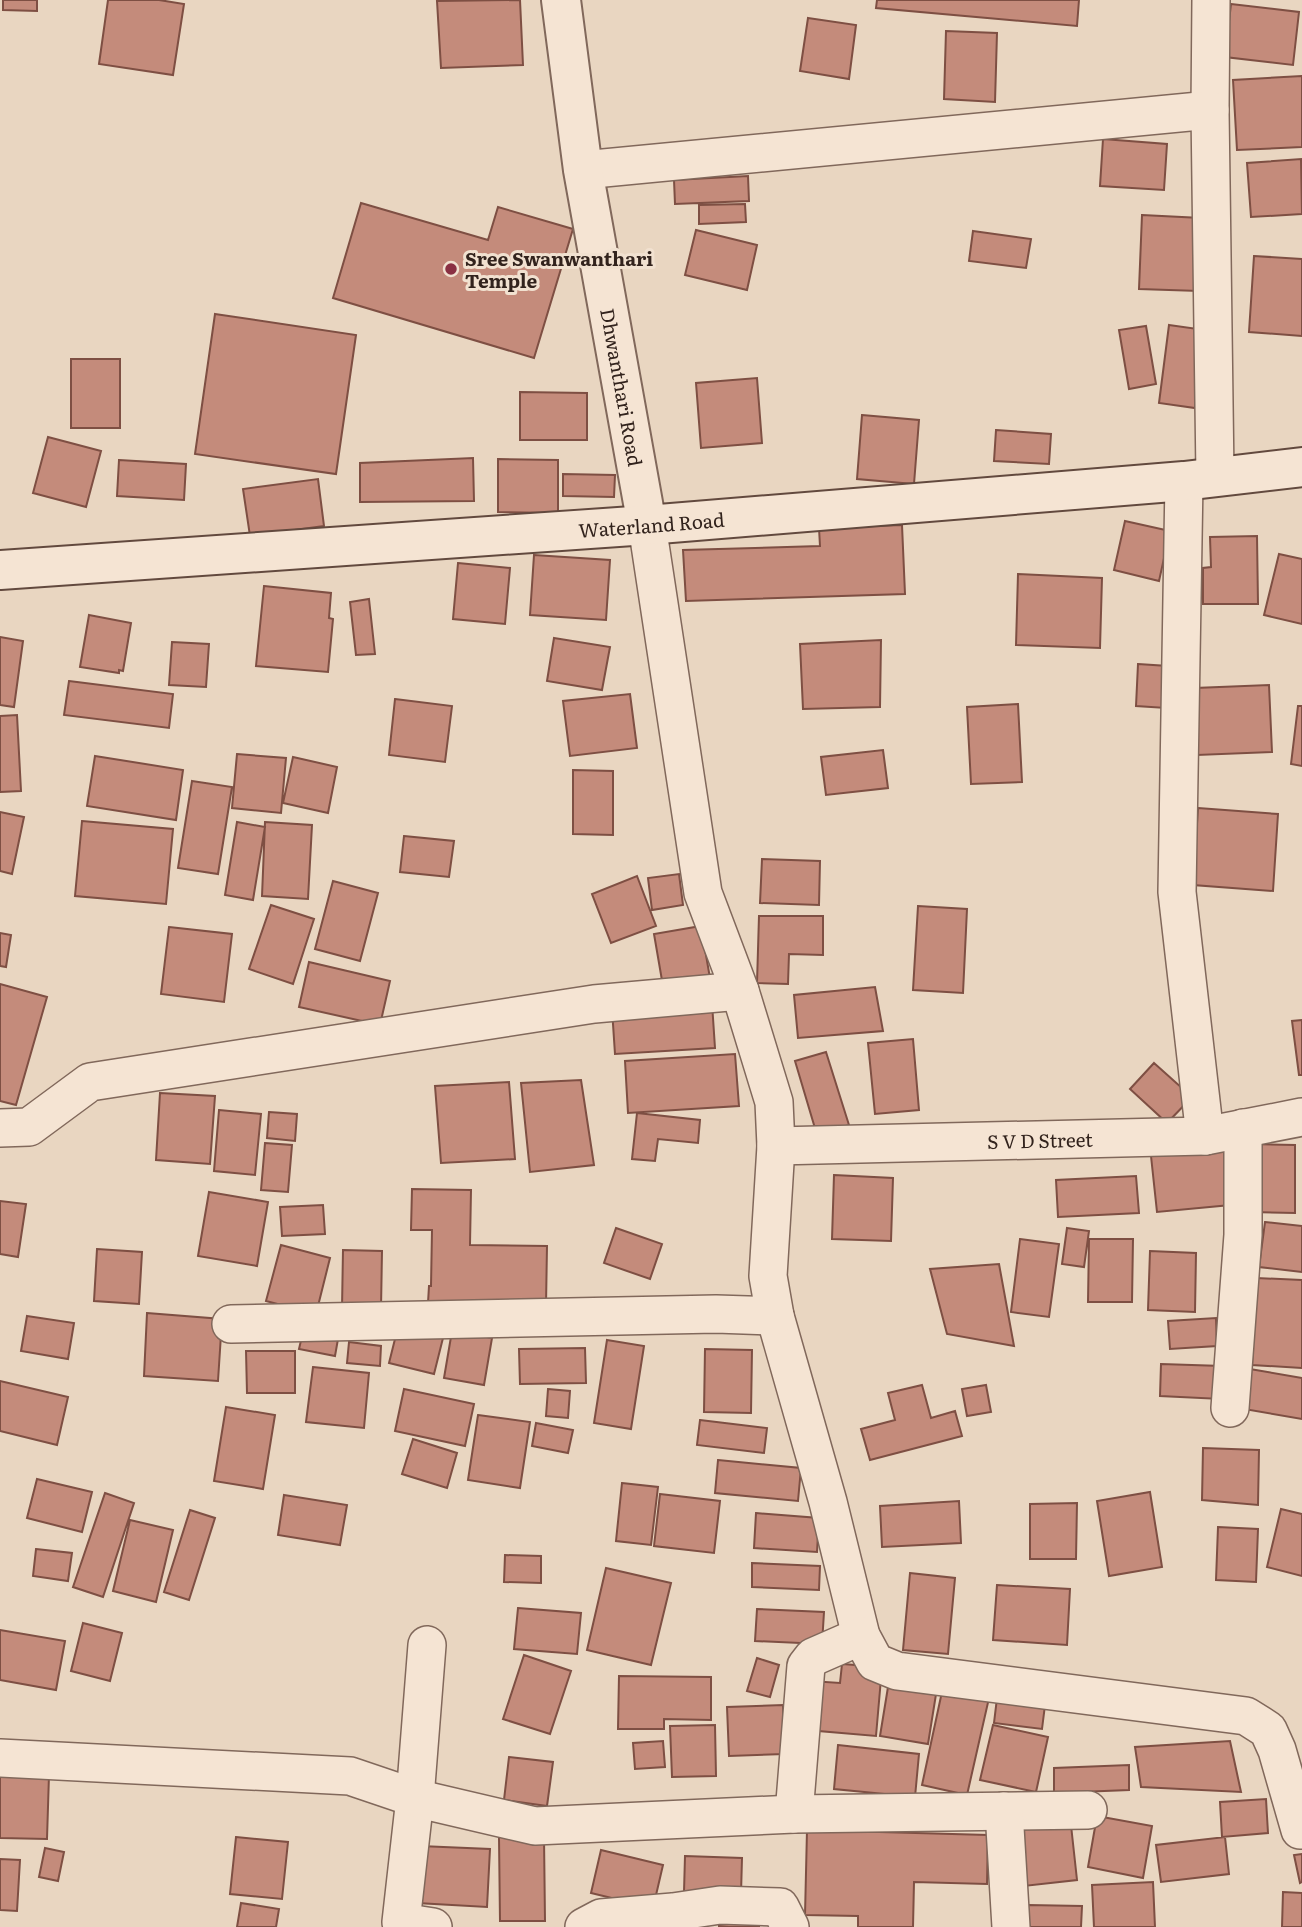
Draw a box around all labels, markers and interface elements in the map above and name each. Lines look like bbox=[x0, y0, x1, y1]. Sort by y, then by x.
place label: Sree Swanwanthari Temple bbox=[465, 244, 653, 294]
marker: Sree Swanwanthari Temple bbox=[443, 261, 459, 277]
street label: Dhwanthari Road bbox=[594, 306, 650, 469]
street label: Waterland Road bbox=[577, 505, 726, 544]
street label: S V D Street bbox=[987, 1125, 1093, 1155]

